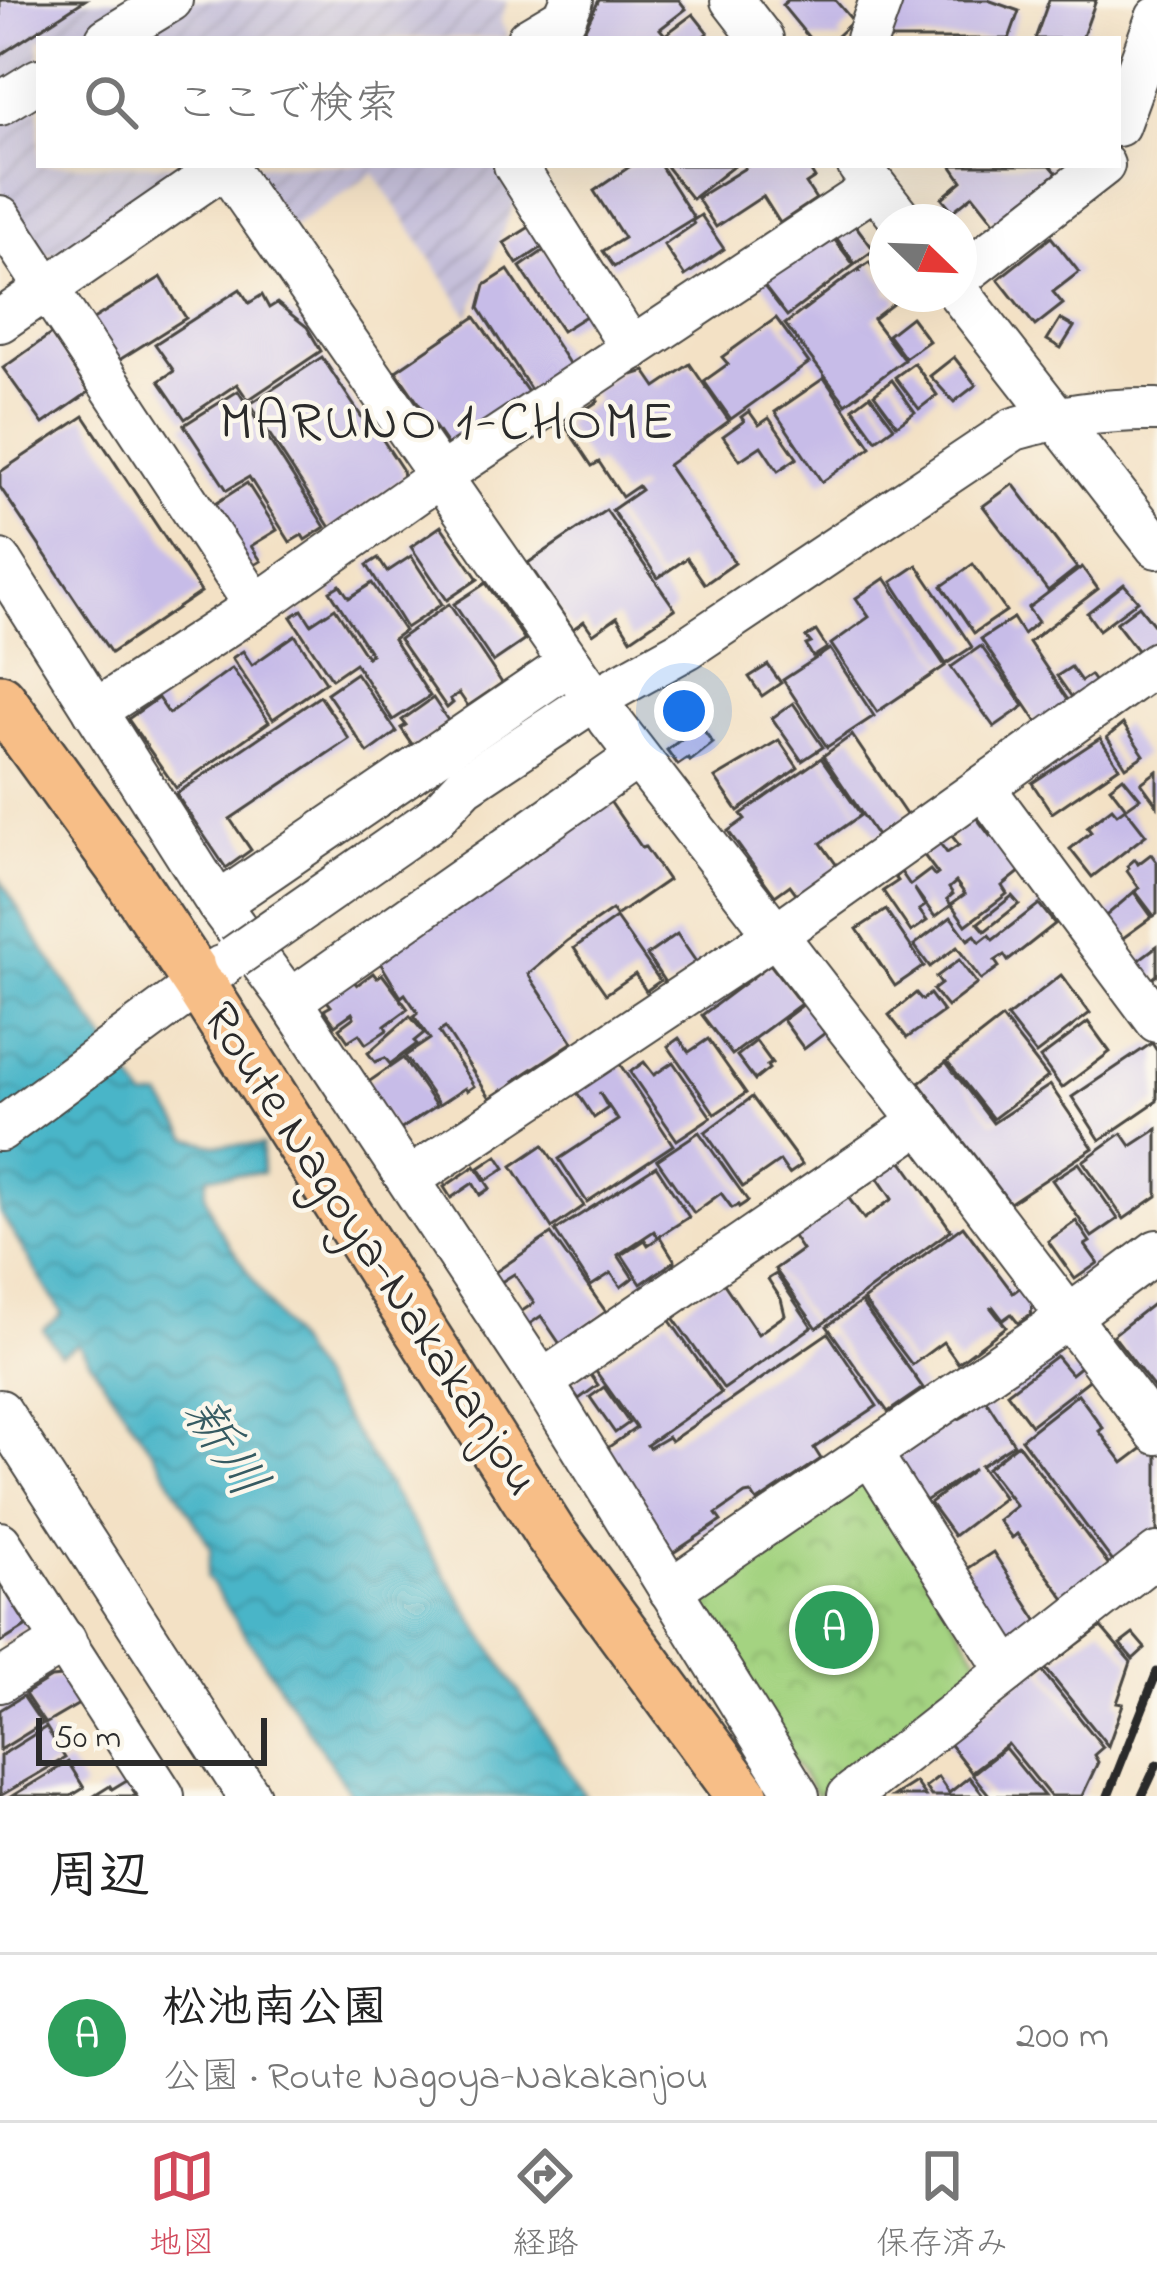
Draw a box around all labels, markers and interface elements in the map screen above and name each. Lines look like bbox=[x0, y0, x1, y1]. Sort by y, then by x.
search box bbox=[36, 36, 1121, 168]
icon: search bbox=[78, 69, 144, 135]
text: ここで検索 bbox=[174, 73, 399, 139]
north arrow bbox=[869, 204, 977, 312]
district label: MARUNO 1-CHOME bbox=[220, 386, 676, 464]
your location bbox=[654, 681, 714, 741]
street label: Route Nagoya-Nakakanjou bbox=[181, 988, 557, 1512]
water label: 新川 bbox=[160, 1382, 284, 1516]
pin: A bbox=[795, 1585, 873, 1675]
scale bar bbox=[36, 1712, 267, 1765]
text: 50 m bbox=[54, 1715, 121, 1763]
text: 周辺 bbox=[48, 1841, 150, 1916]
text: 松池南公園 bbox=[162, 1977, 387, 2043]
text: A bbox=[75, 2009, 99, 2066]
text: 200 m bbox=[1016, 2009, 1109, 2066]
text: 公園 · Route Nagoya-Nakakanjou bbox=[162, 2050, 708, 2107]
tab: 地図 bbox=[149, 2143, 215, 2269]
tab: 経路 bbox=[512, 2143, 578, 2269]
tab: 保存済み bbox=[876, 2143, 1008, 2269]

